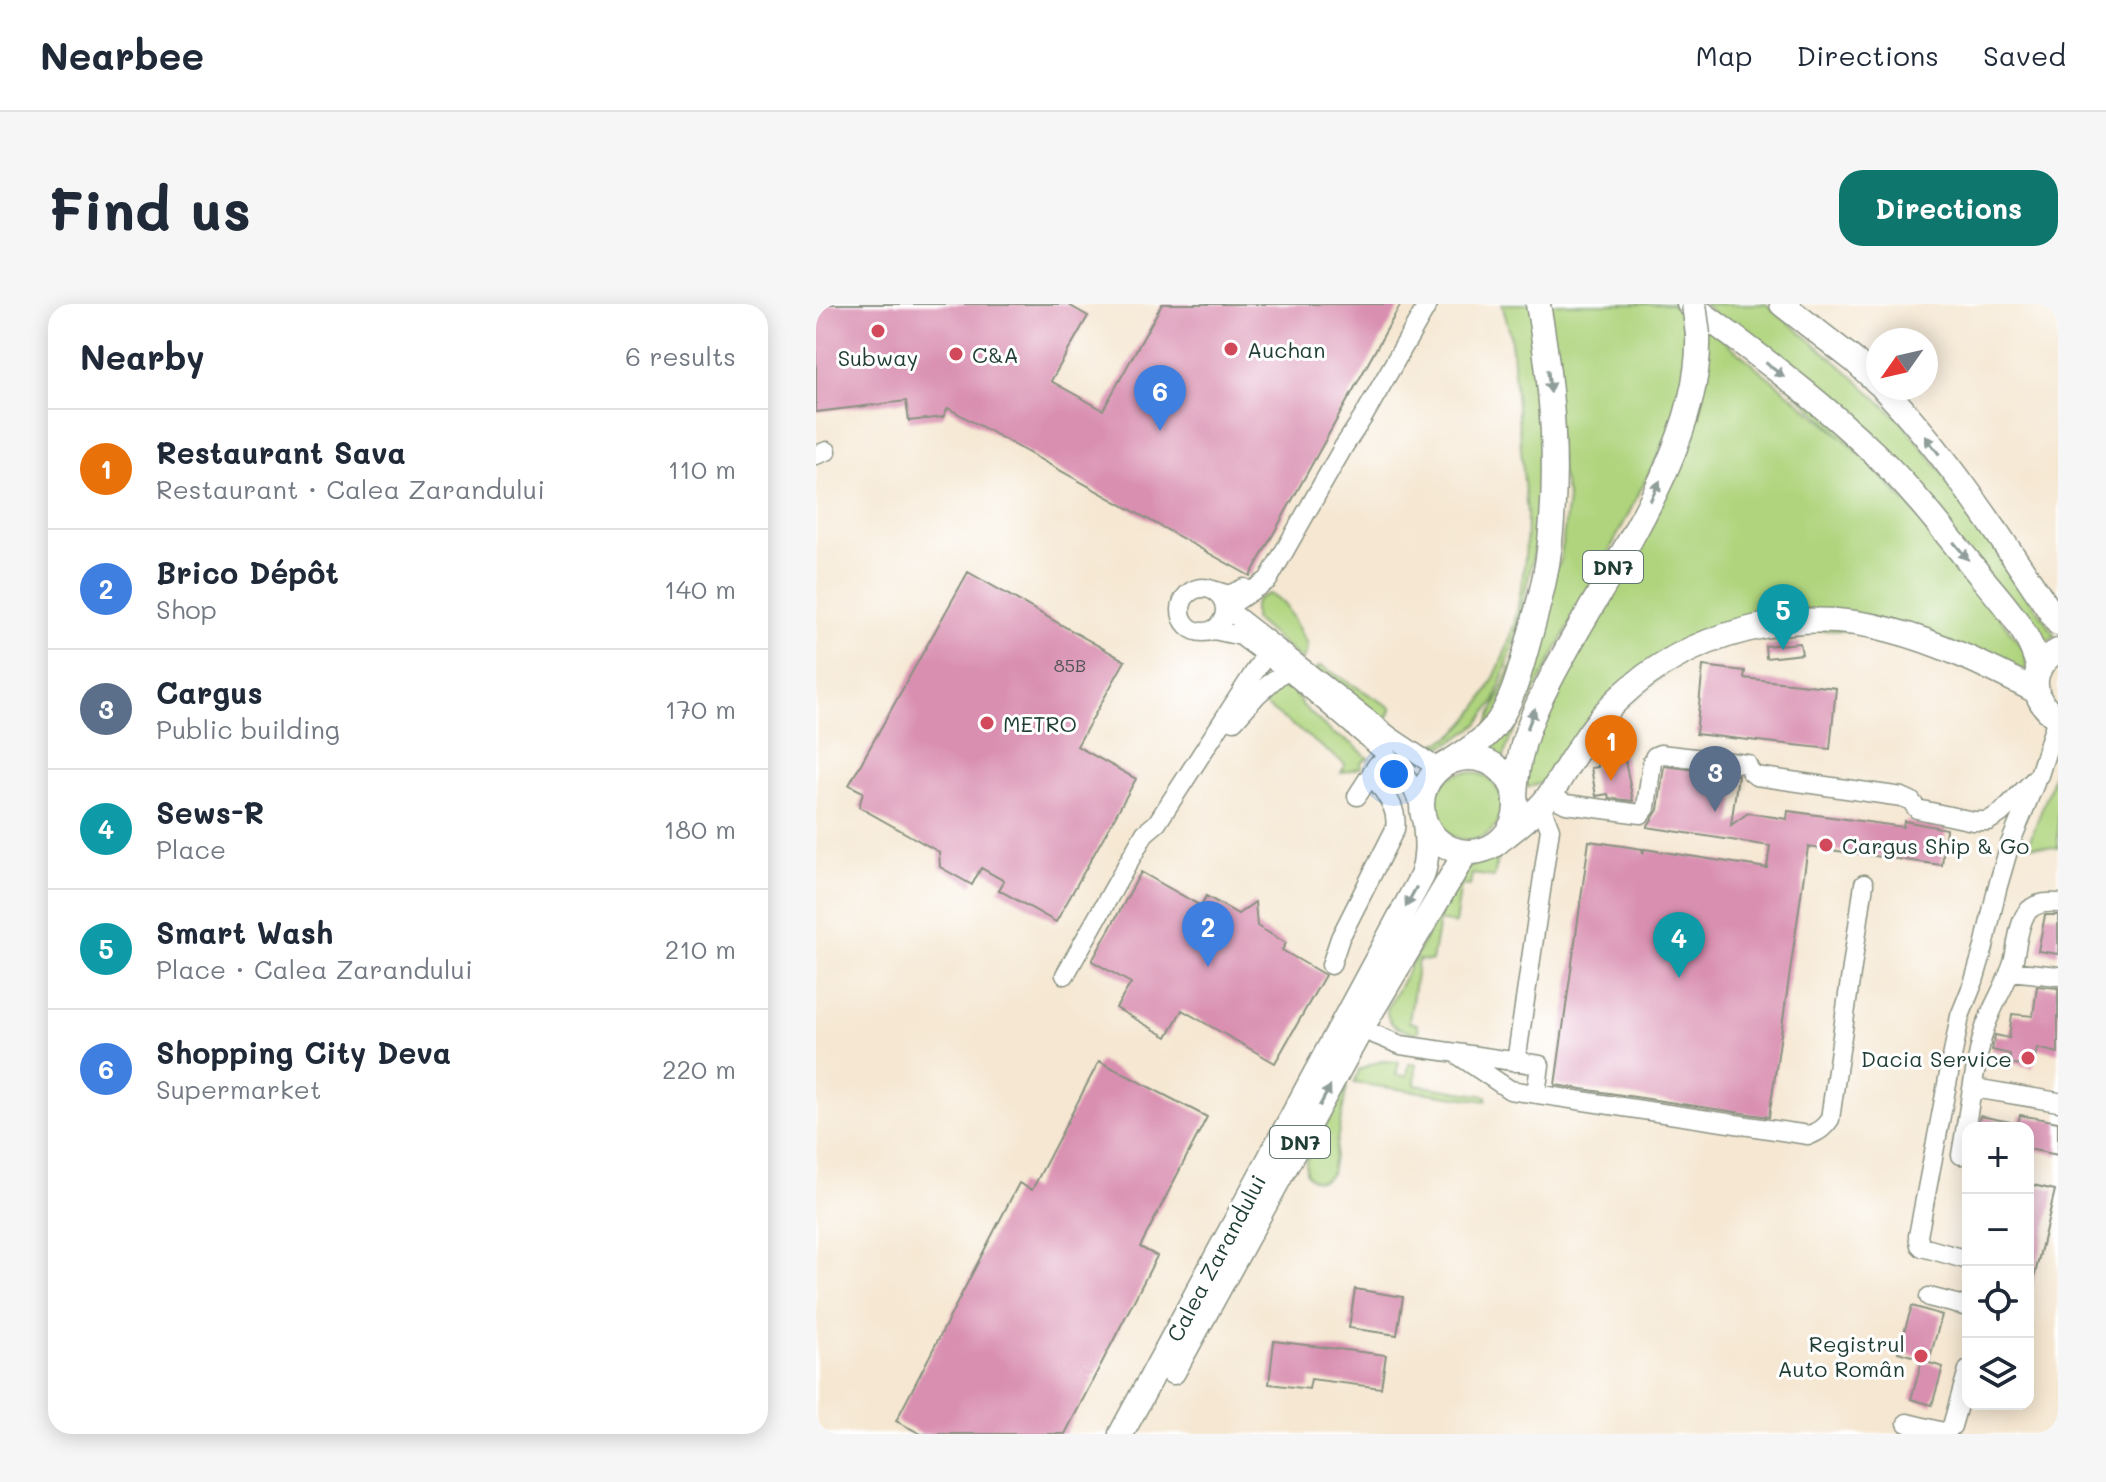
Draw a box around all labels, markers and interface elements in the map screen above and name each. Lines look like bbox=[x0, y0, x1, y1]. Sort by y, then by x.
text: Nearbee bbox=[40, 30, 204, 80]
text: Map bbox=[1696, 37, 1753, 73]
text: Directions bbox=[1797, 37, 1939, 73]
text: Saved bbox=[1983, 37, 2066, 73]
button: Directions bbox=[1839, 170, 2058, 246]
text: Find us bbox=[48, 172, 251, 245]
marker: Subway bbox=[869, 322, 887, 340]
north arrow bbox=[1866, 328, 1938, 400]
text: Nearby bbox=[80, 334, 205, 379]
place label: Auchan bbox=[1247, 335, 1326, 364]
text: 6 results bbox=[625, 339, 736, 373]
place label: C&A bbox=[972, 340, 1019, 369]
marker: Auchan bbox=[1222, 340, 1240, 358]
place label: Subway bbox=[838, 343, 918, 372]
marker: C&A bbox=[947, 345, 965, 363]
one-way arrow bbox=[1765, 362, 1785, 378]
pin: 6 bbox=[1134, 365, 1186, 431]
one-way arrow bbox=[1543, 369, 1556, 394]
text: Restaurant Sava bbox=[156, 432, 406, 472]
one-way arrow bbox=[1925, 435, 1941, 455]
text: 1 bbox=[100, 452, 112, 486]
text: 110 m bbox=[668, 452, 736, 486]
text: Restaurant · Calea Zarandului bbox=[156, 472, 545, 506]
one-way arrow bbox=[1648, 479, 1662, 502]
one-way arrow bbox=[1952, 541, 1969, 561]
road number: DN7 bbox=[1583, 551, 1643, 583]
text: Brico Dépôt bbox=[156, 552, 339, 592]
text: 2 bbox=[99, 572, 113, 606]
text: 140 m bbox=[664, 572, 736, 606]
pin: 5 bbox=[1757, 584, 1809, 650]
text: Shop bbox=[156, 592, 217, 626]
house number: 85B bbox=[1054, 653, 1086, 677]
text: Cargus bbox=[156, 672, 263, 712]
text: 3 bbox=[98, 692, 114, 726]
text: 170 m bbox=[665, 692, 736, 726]
one-way arrow bbox=[1525, 707, 1538, 731]
place label: METRO bbox=[1003, 709, 1077, 738]
text: Public building bbox=[156, 712, 340, 746]
marker: METRO bbox=[978, 714, 996, 732]
pin: 1 bbox=[1585, 715, 1637, 781]
pin: 3 bbox=[1689, 746, 1741, 812]
your location bbox=[1374, 754, 1414, 794]
text: Sews-R bbox=[156, 792, 264, 832]
text: 4 bbox=[98, 812, 114, 846]
text: 180 m bbox=[664, 812, 736, 846]
place label: Cargus Ship & Go bbox=[1842, 831, 2029, 860]
text: Place bbox=[156, 832, 226, 866]
marker: Cargus Ship & Go bbox=[1817, 836, 1835, 854]
one-way arrow bbox=[1405, 885, 1418, 908]
pin: 2 bbox=[1182, 901, 1234, 967]
text: Smart Wash bbox=[156, 912, 333, 952]
pin: 4 bbox=[1653, 912, 1705, 978]
text: 5 bbox=[98, 932, 114, 966]
text: 210 m bbox=[665, 932, 736, 966]
text: Place · Calea Zarandului bbox=[156, 952, 473, 986]
text: Shopping City Deva bbox=[156, 1032, 451, 1072]
place label: Dacia Service bbox=[1861, 1044, 2012, 1073]
marker: Dacia Service bbox=[2019, 1049, 2037, 1067]
text: 6 bbox=[98, 1052, 114, 1086]
text: 220 m bbox=[662, 1052, 736, 1086]
text: Supermarket bbox=[156, 1072, 321, 1106]
one-way arrow bbox=[1318, 1085, 1332, 1107]
map controls bbox=[1962, 1122, 2034, 1410]
button: + bbox=[1962, 1122, 2034, 1194]
road number: DN7 bbox=[1270, 1126, 1330, 1158]
street label: Calea Zarandului bbox=[1160, 1170, 1272, 1346]
button: − bbox=[1962, 1194, 2034, 1266]
button: locate bbox=[1962, 1266, 2034, 1338]
place label: Registrul Auto Român bbox=[1777, 1329, 1905, 1383]
button: layers bbox=[1962, 1338, 2034, 1410]
marker: Registrul Auto Român bbox=[1912, 1347, 1930, 1365]

